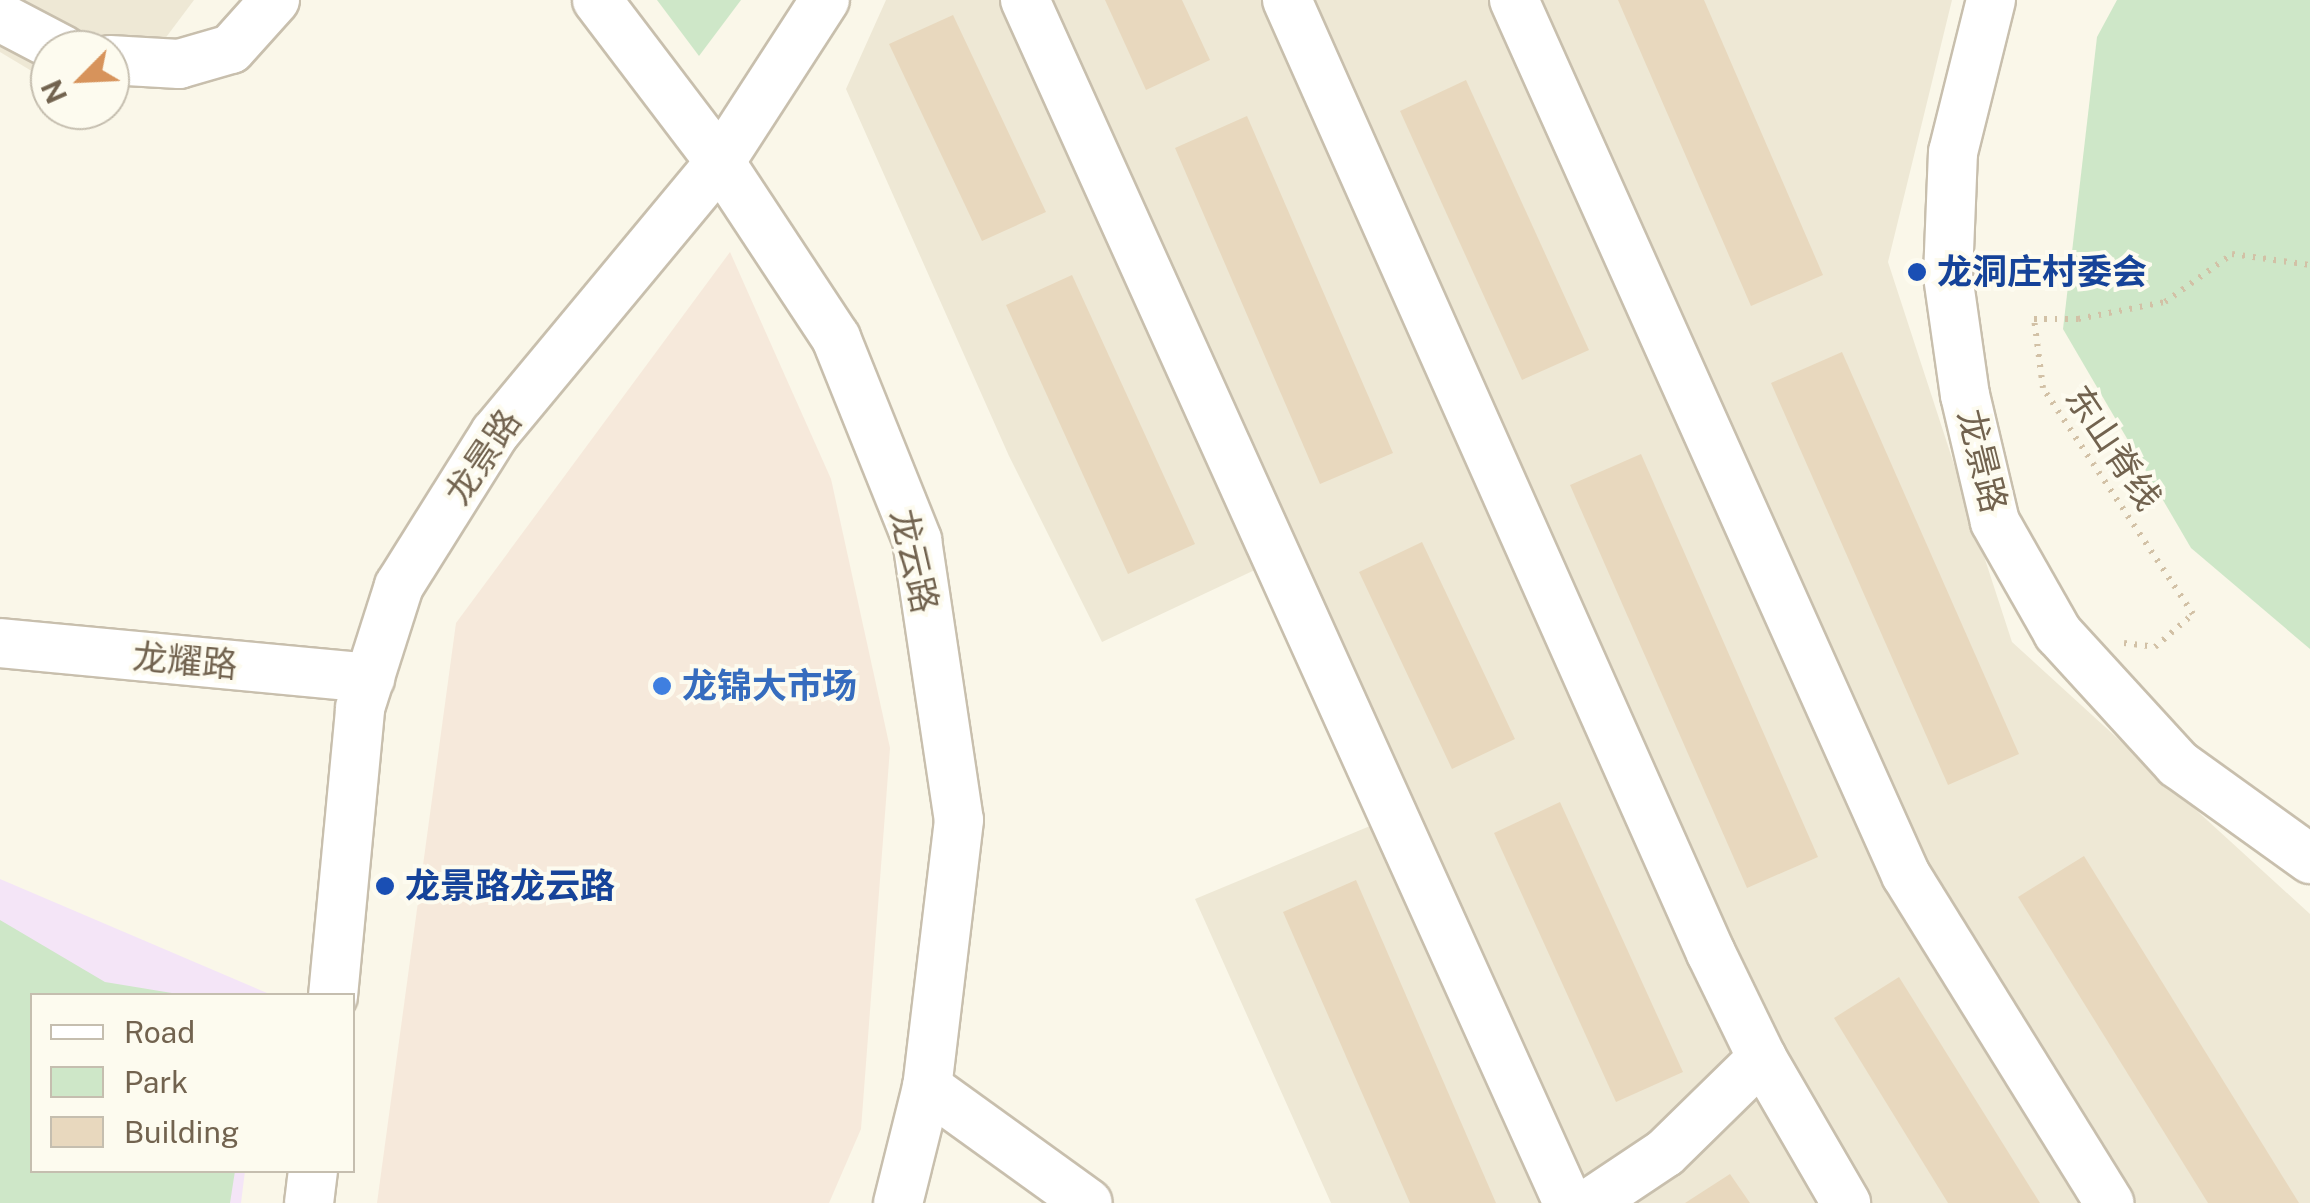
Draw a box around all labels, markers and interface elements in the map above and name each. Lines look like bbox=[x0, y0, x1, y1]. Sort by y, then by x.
north arrow bbox=[30, 30, 130, 130]
text: N bbox=[34, 75, 73, 108]
place label: 龙洞庄村委会 bbox=[1937, 251, 2147, 293]
marker: 龙洞庄村委会 bbox=[1906, 261, 1928, 283]
street label: 东山脊线 bbox=[2056, 378, 2170, 518]
street label: 龙景路 bbox=[436, 402, 530, 512]
street label: 龙景路 bbox=[1949, 405, 2015, 517]
street label: 龙云路 bbox=[882, 505, 946, 617]
street label: 龙耀路 bbox=[131, 636, 239, 686]
place label: 龙锦大市场 bbox=[682, 665, 857, 707]
marker: 龙锦大市场 bbox=[651, 675, 673, 697]
place label: 龙景路龙云路 bbox=[405, 865, 615, 907]
marker: 龙景路龙云路 bbox=[374, 875, 396, 897]
legend bbox=[30, 993, 355, 1173]
text: Road bbox=[124, 1014, 195, 1050]
text: Park bbox=[124, 1064, 188, 1100]
text: Building bbox=[124, 1114, 239, 1150]

